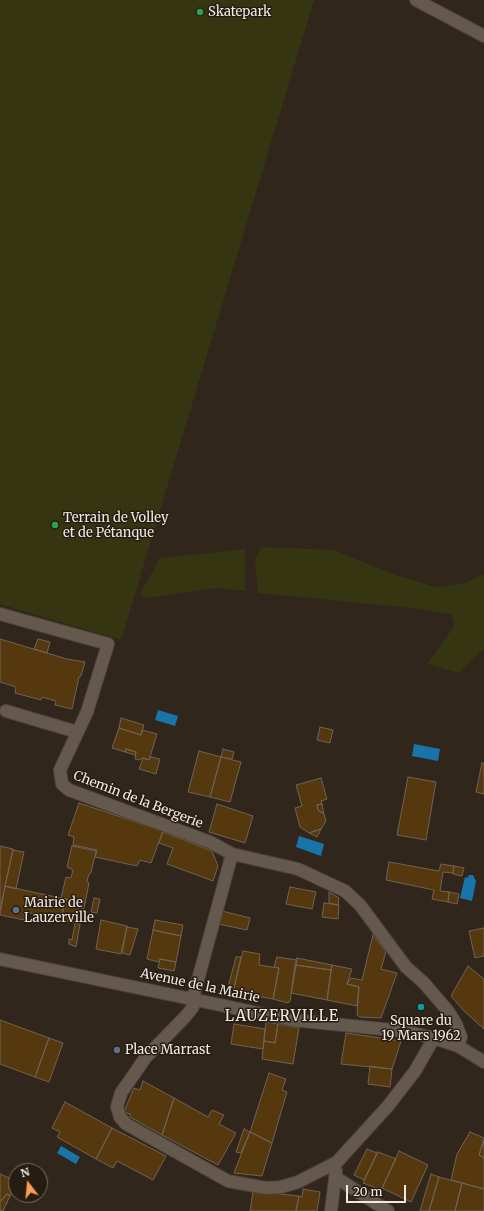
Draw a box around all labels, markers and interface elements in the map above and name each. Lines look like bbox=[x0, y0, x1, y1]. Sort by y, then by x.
place label: Skatepark bbox=[208, 4, 271, 20]
marker: Skatepark bbox=[195, 7, 205, 17]
place label: Terrain de Volley et de Pétanque bbox=[63, 510, 169, 541]
marker: Terrain de Volley et de Pétanque bbox=[50, 520, 60, 530]
street label: Chemin de la Bergerie bbox=[71, 768, 205, 832]
place label: Mairie de Lauzerville bbox=[24, 895, 94, 926]
marker: Mairie de Lauzerville bbox=[11, 905, 21, 915]
street label: Avenue de la Mairie bbox=[139, 966, 261, 1006]
marker: Square du 19 Mars 1962 bbox=[416, 1002, 426, 1012]
district label: LAUZERVILLE bbox=[225, 1008, 339, 1026]
place label: Square du 19 Mars 1962 bbox=[381, 1013, 461, 1044]
place label: Place Marrast bbox=[125, 1042, 210, 1058]
marker: Place Marrast bbox=[112, 1045, 122, 1055]
north arrow bbox=[8, 1163, 48, 1203]
text: N bbox=[19, 1165, 31, 1180]
scale bar bbox=[348, 1177, 408, 1203]
text: 20 m bbox=[353, 1184, 382, 1199]

